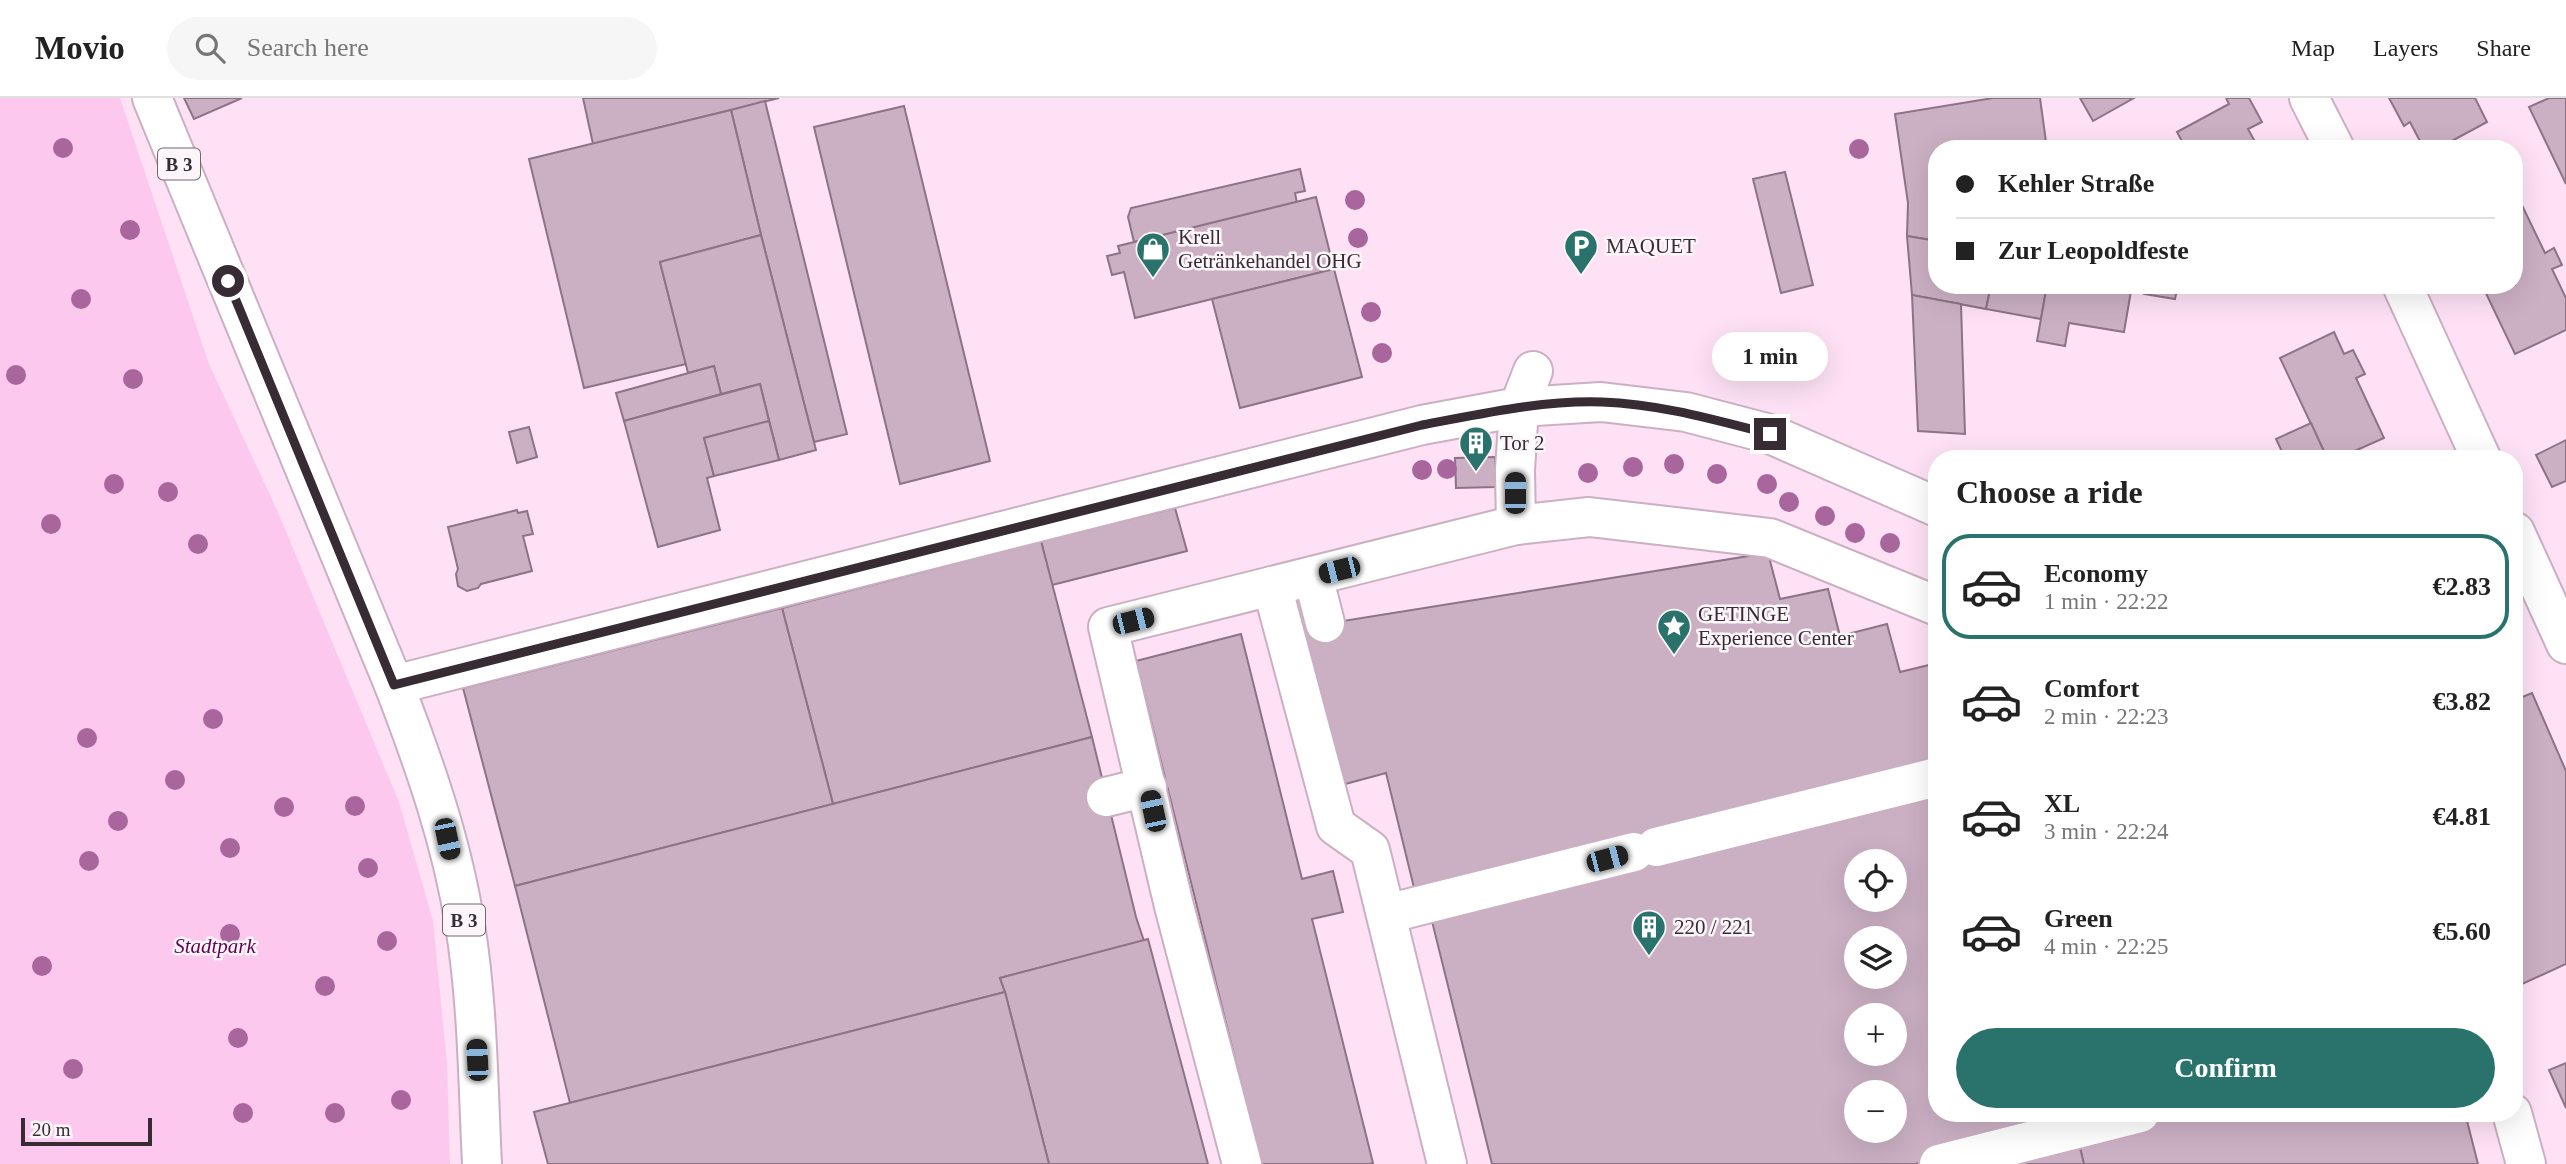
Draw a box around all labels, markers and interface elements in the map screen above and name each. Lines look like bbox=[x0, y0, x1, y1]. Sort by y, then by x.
search box bbox=[167, 17, 657, 80]
icon: search bbox=[191, 29, 229, 67]
text: Movio bbox=[35, 30, 125, 66]
text: Search here bbox=[247, 33, 369, 62]
text: Map bbox=[2291, 35, 2335, 61]
text: Layers bbox=[2373, 35, 2438, 61]
text: Share bbox=[2476, 35, 2531, 61]
road number: B 3 bbox=[158, 148, 200, 180]
text: Kehler Straße bbox=[1998, 169, 2154, 198]
place label: Krell Getränkehandel OHG bbox=[1178, 225, 1362, 273]
parking icon: MAQUET bbox=[1562, 227, 1600, 276]
shop icon: Krell Getränkehandel OHG bbox=[1134, 230, 1172, 279]
place label: MAQUET bbox=[1606, 234, 1696, 258]
text: Zur Leopoldfeste bbox=[1998, 236, 2189, 265]
route start bbox=[212, 265, 244, 297]
callout: 1 min bbox=[1712, 332, 1828, 382]
text: 1 min bbox=[1742, 344, 1798, 369]
route end bbox=[1754, 418, 1786, 450]
building icon: Tor 2 bbox=[1457, 424, 1495, 473]
place label: Tor 2 bbox=[1500, 431, 1545, 455]
car bbox=[1505, 472, 1526, 514]
text: Choose a ride bbox=[1956, 474, 2143, 510]
car bbox=[1317, 555, 1362, 585]
icon: car bbox=[1960, 555, 2023, 618]
text: Economy bbox=[2044, 559, 2148, 588]
text: €2.83 bbox=[2433, 572, 2491, 601]
text: 1 min · 22:22 bbox=[2044, 589, 2169, 614]
place label: GETINGE Experience Center bbox=[1698, 602, 1854, 650]
car bbox=[1111, 606, 1156, 636]
place icon: GETINGE Experience Center bbox=[1655, 607, 1693, 656]
icon: car bbox=[1960, 670, 2023, 733]
text: Comfort bbox=[2044, 674, 2139, 703]
text: €3.82 bbox=[2433, 687, 2491, 716]
text: 2 min · 22:23 bbox=[2044, 704, 2169, 729]
icon: car bbox=[1960, 785, 2023, 848]
car bbox=[1139, 788, 1168, 834]
text: XL bbox=[2044, 789, 2080, 818]
text: €4.81 bbox=[2433, 802, 2491, 831]
car bbox=[433, 816, 462, 862]
text: 3 min · 22:24 bbox=[2044, 819, 2169, 844]
car bbox=[1584, 843, 1631, 875]
map controls bbox=[1844, 849, 1907, 1143]
button: locate bbox=[1844, 849, 1907, 912]
icon: car bbox=[1960, 900, 2023, 963]
road number: B 3 bbox=[443, 904, 485, 936]
text: Green bbox=[2044, 904, 2113, 933]
building icon: 220 / 221 bbox=[1630, 908, 1668, 957]
place label: 220 / 221 bbox=[1674, 915, 1753, 939]
text: €5.60 bbox=[2433, 917, 2491, 946]
button: layers bbox=[1844, 926, 1907, 989]
park label: Stadtpark bbox=[174, 934, 257, 958]
text: 4 min · 22:25 bbox=[2044, 934, 2169, 959]
button: + bbox=[1844, 1003, 1907, 1066]
button: Confirm bbox=[1956, 1028, 2495, 1108]
car bbox=[466, 1038, 489, 1082]
button: − bbox=[1844, 1080, 1907, 1143]
scale bar bbox=[21, 1115, 152, 1147]
text: 20 m bbox=[32, 1119, 71, 1140]

